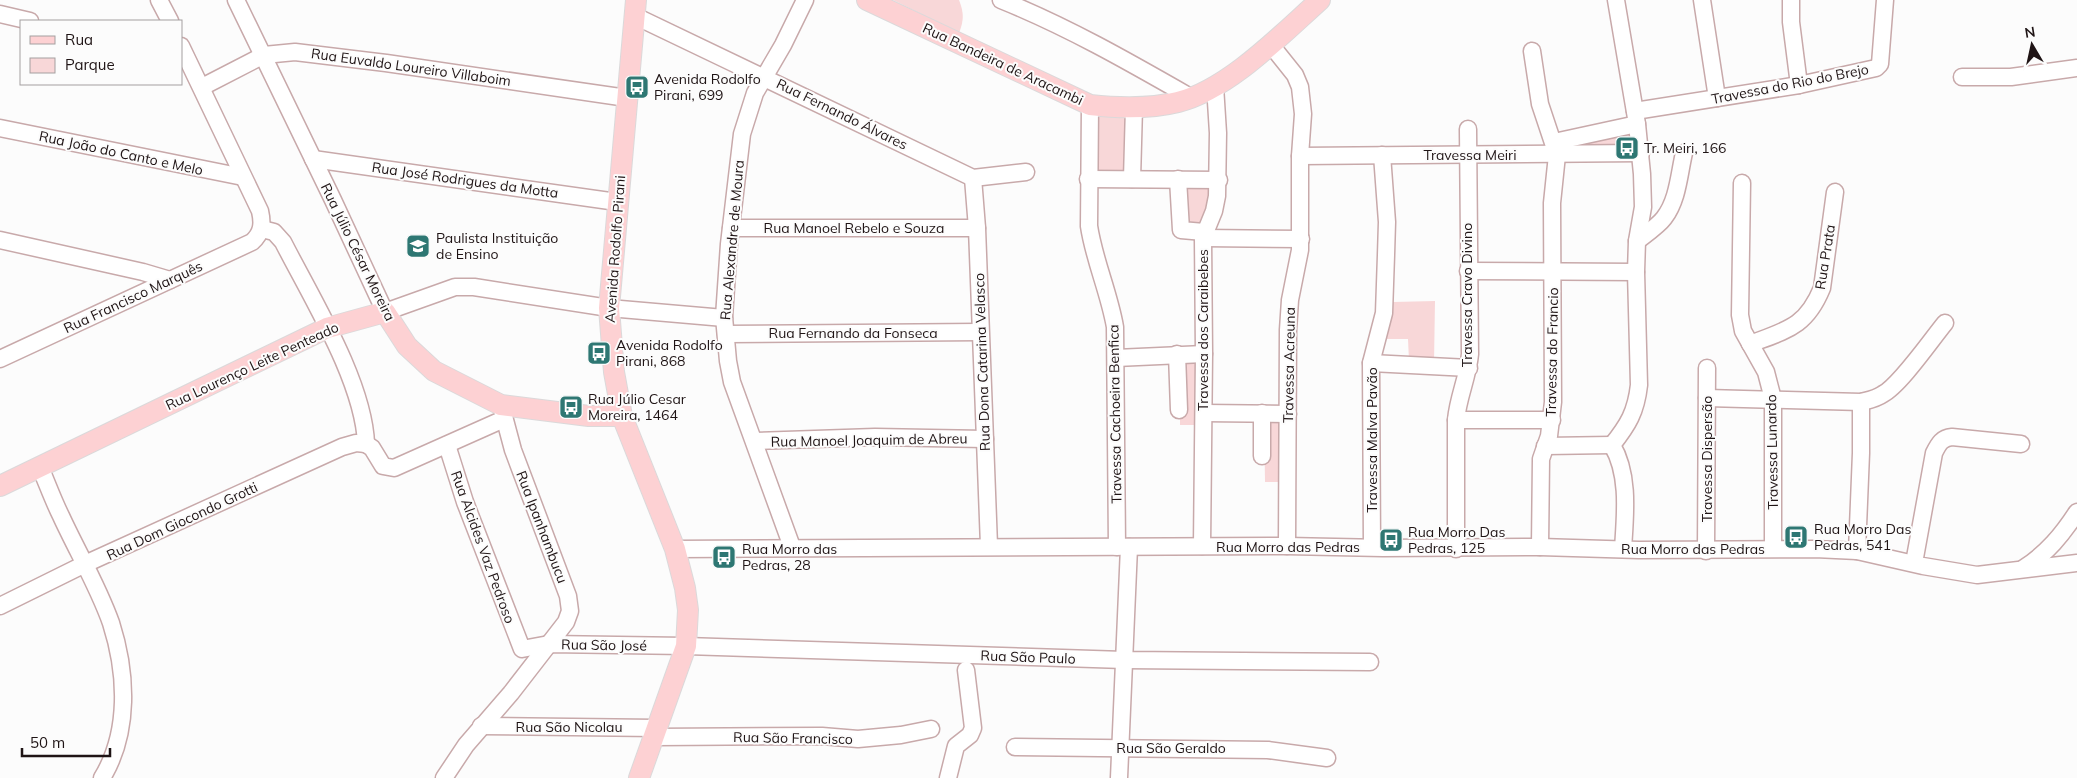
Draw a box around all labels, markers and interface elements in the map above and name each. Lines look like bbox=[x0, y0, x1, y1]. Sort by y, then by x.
street label: Rua Bandeira de Aracambi bbox=[920, 19, 1086, 109]
legend bbox=[20, 20, 182, 85]
north arrow bbox=[2007, 20, 2057, 70]
text: N bbox=[2023, 22, 2037, 42]
text: Rua bbox=[65, 30, 93, 49]
street label: Rua Euvaldo Loureiro Villaboim bbox=[310, 44, 512, 90]
text: Parque bbox=[65, 55, 115, 74]
street label: Travessa do Rio do Brejo bbox=[1710, 60, 1870, 108]
place label: Avenida Rodolfo Pirani, 699 bbox=[654, 70, 761, 104]
bus stop icon: Avenida Rodolfo Pirani, 699 bbox=[624, 74, 650, 100]
street label: Rua Fernando Álvares bbox=[773, 74, 911, 154]
street label: Rua João do Canto e Melo bbox=[37, 127, 205, 179]
bus stop icon: Tr. Meiri, 166 bbox=[1614, 135, 1640, 161]
place label: Tr. Meiri, 166 bbox=[1644, 139, 1726, 157]
street label: Travessa Meiri bbox=[1424, 146, 1517, 164]
street label: Rua José Rodrigues da Motta bbox=[371, 158, 559, 202]
street label: Rua Alexandre de Moura bbox=[716, 159, 748, 321]
street label: Avenida Rodolfo Pirani bbox=[601, 175, 629, 323]
street label: Rua Júlio César Moreira bbox=[317, 180, 399, 324]
street label: Rua Manoel Rebelo e Souza bbox=[764, 219, 944, 237]
street label: Travessa Cravo Divino bbox=[1458, 223, 1476, 367]
street label: Rua Prata bbox=[1811, 223, 1839, 291]
place label: Paulista Instituição de Ensino bbox=[436, 229, 558, 263]
school or university icon: Paulista Instituição de Ensino bbox=[405, 233, 431, 259]
street label: Travessa dos Caraibebes bbox=[1194, 249, 1212, 411]
street label: Rua Francisco Marquês bbox=[61, 257, 205, 337]
street label: Rua Dona Catarina Velasco bbox=[970, 273, 994, 451]
street label: Travessa do Francio bbox=[1542, 287, 1562, 417]
street label: Travessa Acreuna bbox=[1279, 307, 1299, 423]
street label: Rua Lourenço Leite Penteado bbox=[162, 318, 342, 414]
street label: Rua Fernando da Fonseca bbox=[768, 324, 938, 342]
street label: Travessa Cachoeira Benfica bbox=[1104, 324, 1126, 504]
place label: Avenida Rodolfo Pirani, 868 bbox=[616, 336, 723, 370]
bus stop icon: Avenida Rodolfo Pirani, 868 bbox=[586, 340, 612, 366]
street label: Travessa Malva Pavão bbox=[1363, 367, 1381, 513]
place label: Rua Júlio Cesar Moreira, 1464 bbox=[588, 390, 687, 424]
bus stop icon: Rua Júlio Cesar Moreira, 1464 bbox=[558, 394, 584, 420]
street label: Travessa Lunardo bbox=[1762, 394, 1782, 510]
street label: Travessa Dispersão bbox=[1698, 396, 1716, 522]
street label: Rua Manoel Joaquim de Abreu bbox=[770, 429, 968, 451]
street label: Rua Alcides Vaz Pedroso bbox=[447, 468, 519, 626]
street label: Rua Ipanhambucu bbox=[512, 468, 572, 586]
street label: Rua Dom Giocondo Grotti bbox=[103, 478, 261, 564]
place label: Rua Morro Das Pedras, 541 bbox=[1814, 520, 1911, 554]
place label: Rua Morro Das Pedras, 125 bbox=[1408, 523, 1505, 557]
bus stop icon: Rua Morro Das Pedras, 541 bbox=[1783, 524, 1809, 550]
bus stop icon: Rua Morro Das Pedras, 125 bbox=[1378, 527, 1404, 553]
street label: Rua Morro das Pedras bbox=[1216, 538, 1360, 556]
place label: Rua Morro das Pedras, 28 bbox=[742, 540, 837, 574]
street label: Rua Morro das Pedras bbox=[1621, 540, 1765, 558]
bus stop icon: Rua Morro das Pedras, 28 bbox=[711, 544, 737, 570]
street label: Rua São José bbox=[561, 635, 647, 655]
street label: Rua São Paulo bbox=[980, 646, 1076, 668]
street label: Rua São Nicolau bbox=[516, 718, 622, 736]
scale bar bbox=[22, 726, 110, 758]
street label: Rua São Francisco bbox=[733, 728, 853, 748]
text: 50 m bbox=[30, 733, 65, 752]
street label: Rua São Geraldo bbox=[1116, 739, 1226, 757]

